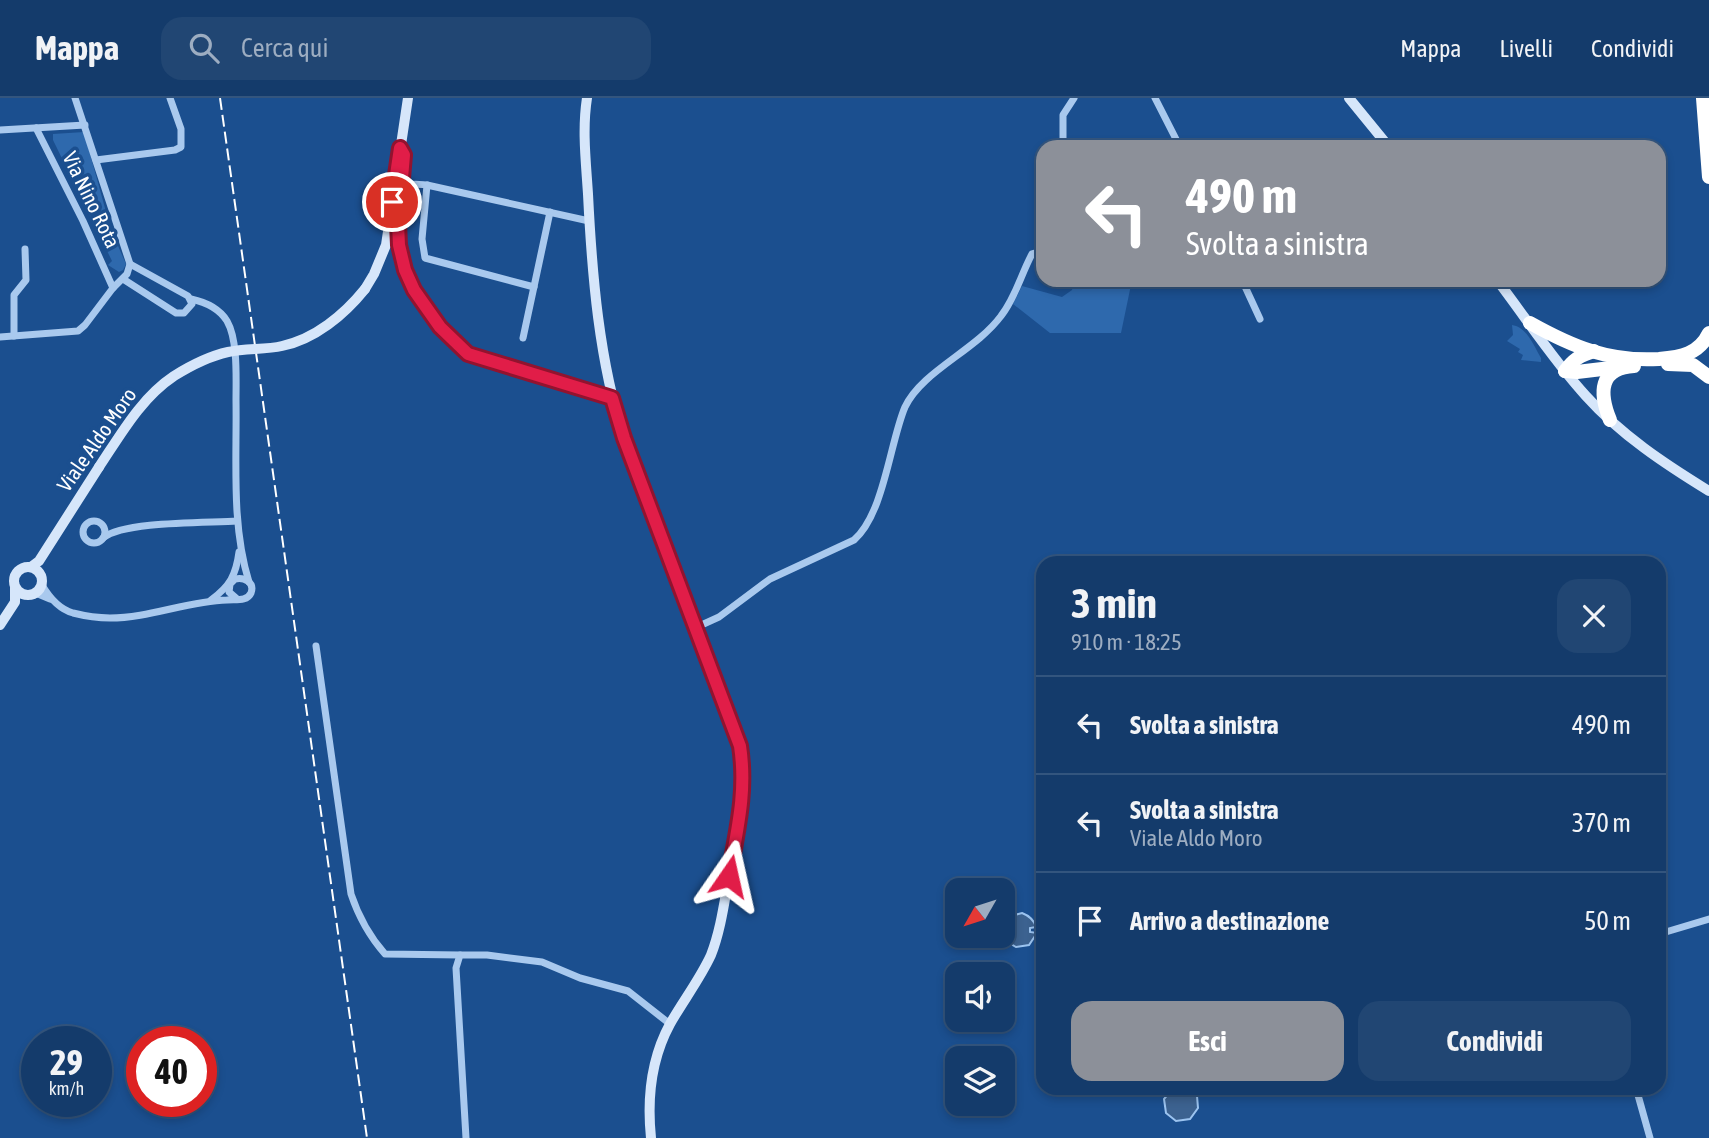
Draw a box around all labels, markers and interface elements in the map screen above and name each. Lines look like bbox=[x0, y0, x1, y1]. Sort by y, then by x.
search box bbox=[161, 17, 651, 80]
text: Mappa bbox=[35, 29, 119, 67]
icon: search bbox=[185, 29, 223, 67]
text: Cerca qui bbox=[241, 33, 328, 63]
text: Mappa bbox=[1400, 35, 1461, 62]
text: Livelli bbox=[1499, 35, 1553, 62]
text: Condividi bbox=[1591, 35, 1674, 62]
street label: Via Nino Rota bbox=[58, 148, 126, 252]
text: 490 m bbox=[1186, 167, 1297, 223]
icon: left bbox=[1071, 168, 1162, 259]
pin bbox=[362, 172, 422, 232]
icon: arrive bbox=[373, 183, 411, 221]
text: Svolta a sinistra bbox=[1186, 225, 1369, 262]
street label: Viale Aldo Moro bbox=[52, 383, 141, 496]
text: 3 min bbox=[1071, 579, 1157, 627]
button: close bbox=[1557, 579, 1631, 653]
text: 910 m · 18:25 bbox=[1071, 629, 1182, 655]
icon: left bbox=[1071, 706, 1109, 744]
text: Svolta a sinistra bbox=[1130, 710, 1279, 740]
text: 490 m bbox=[1572, 710, 1631, 740]
text: Svolta a sinistra bbox=[1130, 795, 1279, 825]
icon: left bbox=[1071, 804, 1109, 842]
text: 370 m bbox=[1572, 808, 1631, 838]
text: Viale Aldo Moro bbox=[1130, 825, 1263, 851]
position arrow bbox=[692, 839, 766, 913]
north arrow bbox=[945, 878, 1015, 948]
map controls bbox=[945, 878, 1015, 1116]
icon: arrive bbox=[1071, 902, 1109, 940]
text: Arrivo a destinazione bbox=[1130, 906, 1329, 936]
text: 50 m bbox=[1584, 906, 1631, 936]
button: sound bbox=[945, 962, 1015, 1032]
button: Esci bbox=[1071, 1001, 1344, 1081]
button: Condividi bbox=[1358, 1001, 1631, 1081]
speed limit sign: 40 bbox=[126, 1026, 217, 1117]
text: 29 bbox=[50, 1042, 83, 1082]
button: layers bbox=[945, 1046, 1015, 1116]
text: km/h bbox=[49, 1078, 84, 1099]

